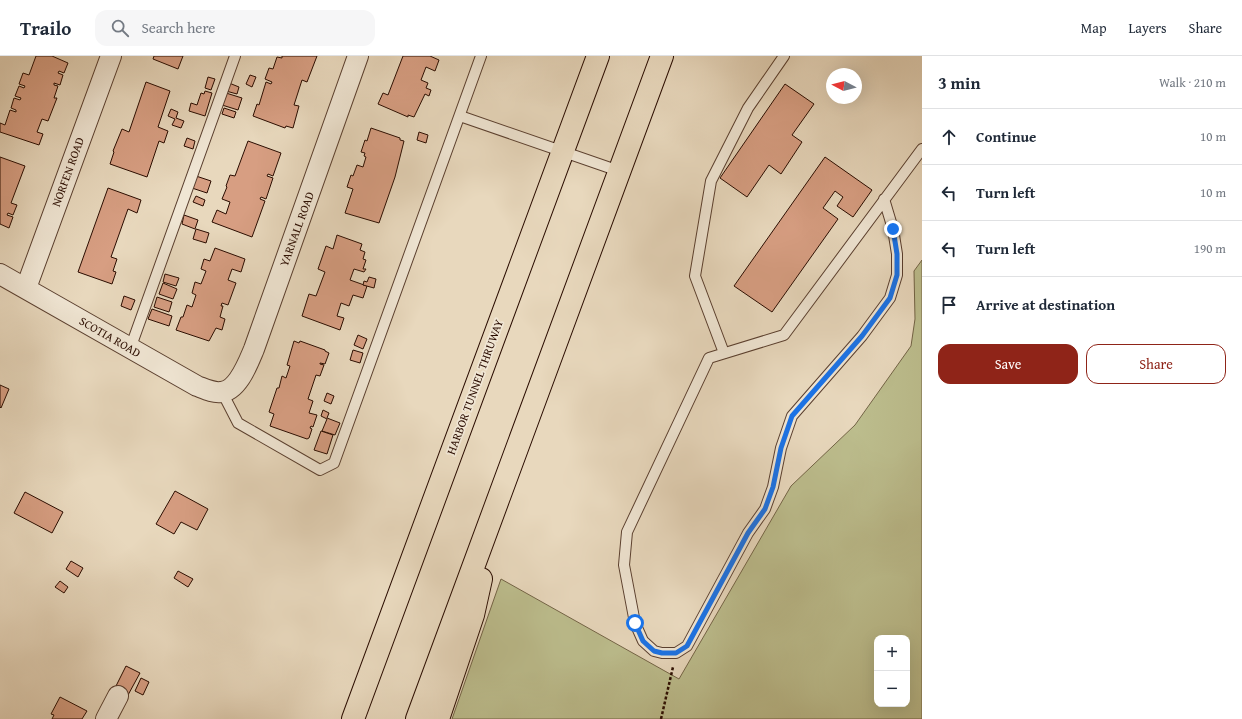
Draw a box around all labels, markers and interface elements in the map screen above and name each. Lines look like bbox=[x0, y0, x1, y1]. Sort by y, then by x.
search box bbox=[95, 10, 375, 46]
text: Trailo bbox=[20, 14, 71, 42]
icon: search bbox=[109, 17, 131, 39]
text: Search here bbox=[141, 17, 215, 38]
text: Map bbox=[1081, 18, 1107, 38]
text: Layers bbox=[1129, 18, 1167, 38]
text: Share bbox=[1189, 18, 1222, 38]
north arrow bbox=[826, 68, 862, 104]
text: 3 min bbox=[938, 70, 980, 95]
text: Walk · 210 m bbox=[1159, 73, 1226, 92]
icon: ahead bbox=[938, 126, 960, 148]
text: Continue bbox=[976, 126, 1037, 147]
text: 10 m bbox=[1200, 127, 1226, 146]
street label: NORFEN ROAD bbox=[47, 135, 88, 209]
icon: left bbox=[938, 182, 960, 204]
text: Turn left bbox=[976, 182, 1035, 203]
text: 10 m bbox=[1200, 183, 1226, 202]
street label: YARNALL ROAD bbox=[275, 189, 318, 269]
route end bbox=[884, 220, 902, 238]
icon: left bbox=[938, 238, 960, 260]
text: Turn left bbox=[976, 238, 1035, 259]
text: 190 m bbox=[1194, 239, 1226, 258]
icon: arrive bbox=[938, 294, 960, 316]
text: Arrive at destination bbox=[976, 294, 1115, 315]
street label: SCOTIA ROAD bbox=[76, 312, 144, 361]
street label: HARBOR TUNNEL THRUWAY bbox=[442, 317, 507, 457]
button: Save bbox=[938, 344, 1078, 384]
button: Share bbox=[1086, 344, 1226, 384]
route start bbox=[626, 614, 644, 632]
map controls bbox=[874, 635, 910, 707]
button: + bbox=[874, 635, 910, 671]
button: − bbox=[874, 671, 910, 707]

